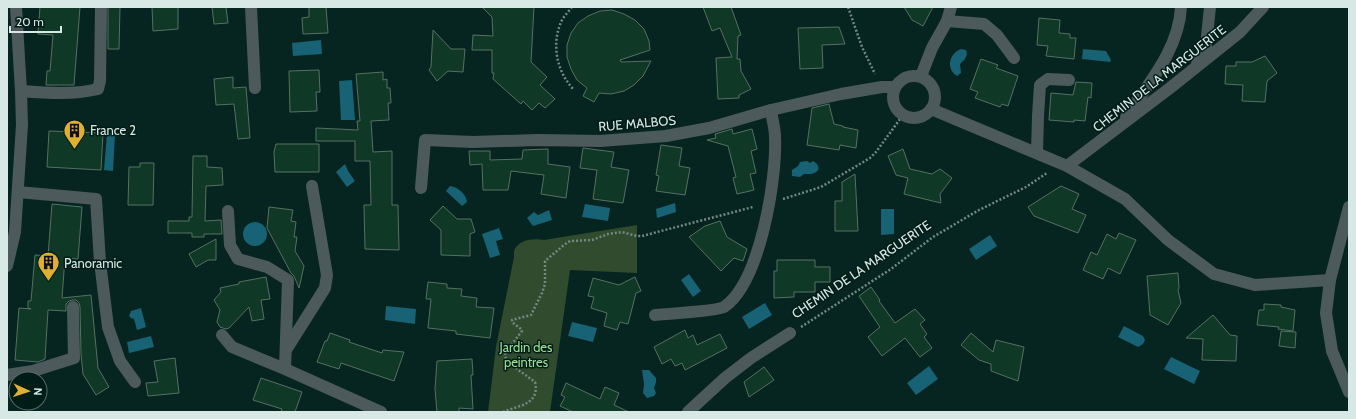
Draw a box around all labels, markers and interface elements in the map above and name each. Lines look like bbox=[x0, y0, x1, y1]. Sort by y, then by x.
scale bar bbox=[10, 8, 61, 34]
text: 20 m bbox=[16, 14, 44, 29]
street label: CHEMIN DE LA MARGUERITE bbox=[1089, 21, 1229, 135]
street label: RUE MALBOS bbox=[598, 112, 677, 134]
building icon: France 2 bbox=[62, 117, 88, 150]
place label: France 2 bbox=[90, 122, 136, 138]
street label: CHEMIN DE LA MARGUERITE bbox=[788, 216, 934, 322]
building icon: Panoramic bbox=[35, 250, 61, 283]
place label: Panoramic bbox=[64, 255, 122, 271]
park label: Jardin des peintres bbox=[499, 339, 553, 370]
north arrow bbox=[8, 371, 48, 411]
text: N bbox=[31, 387, 45, 396]

